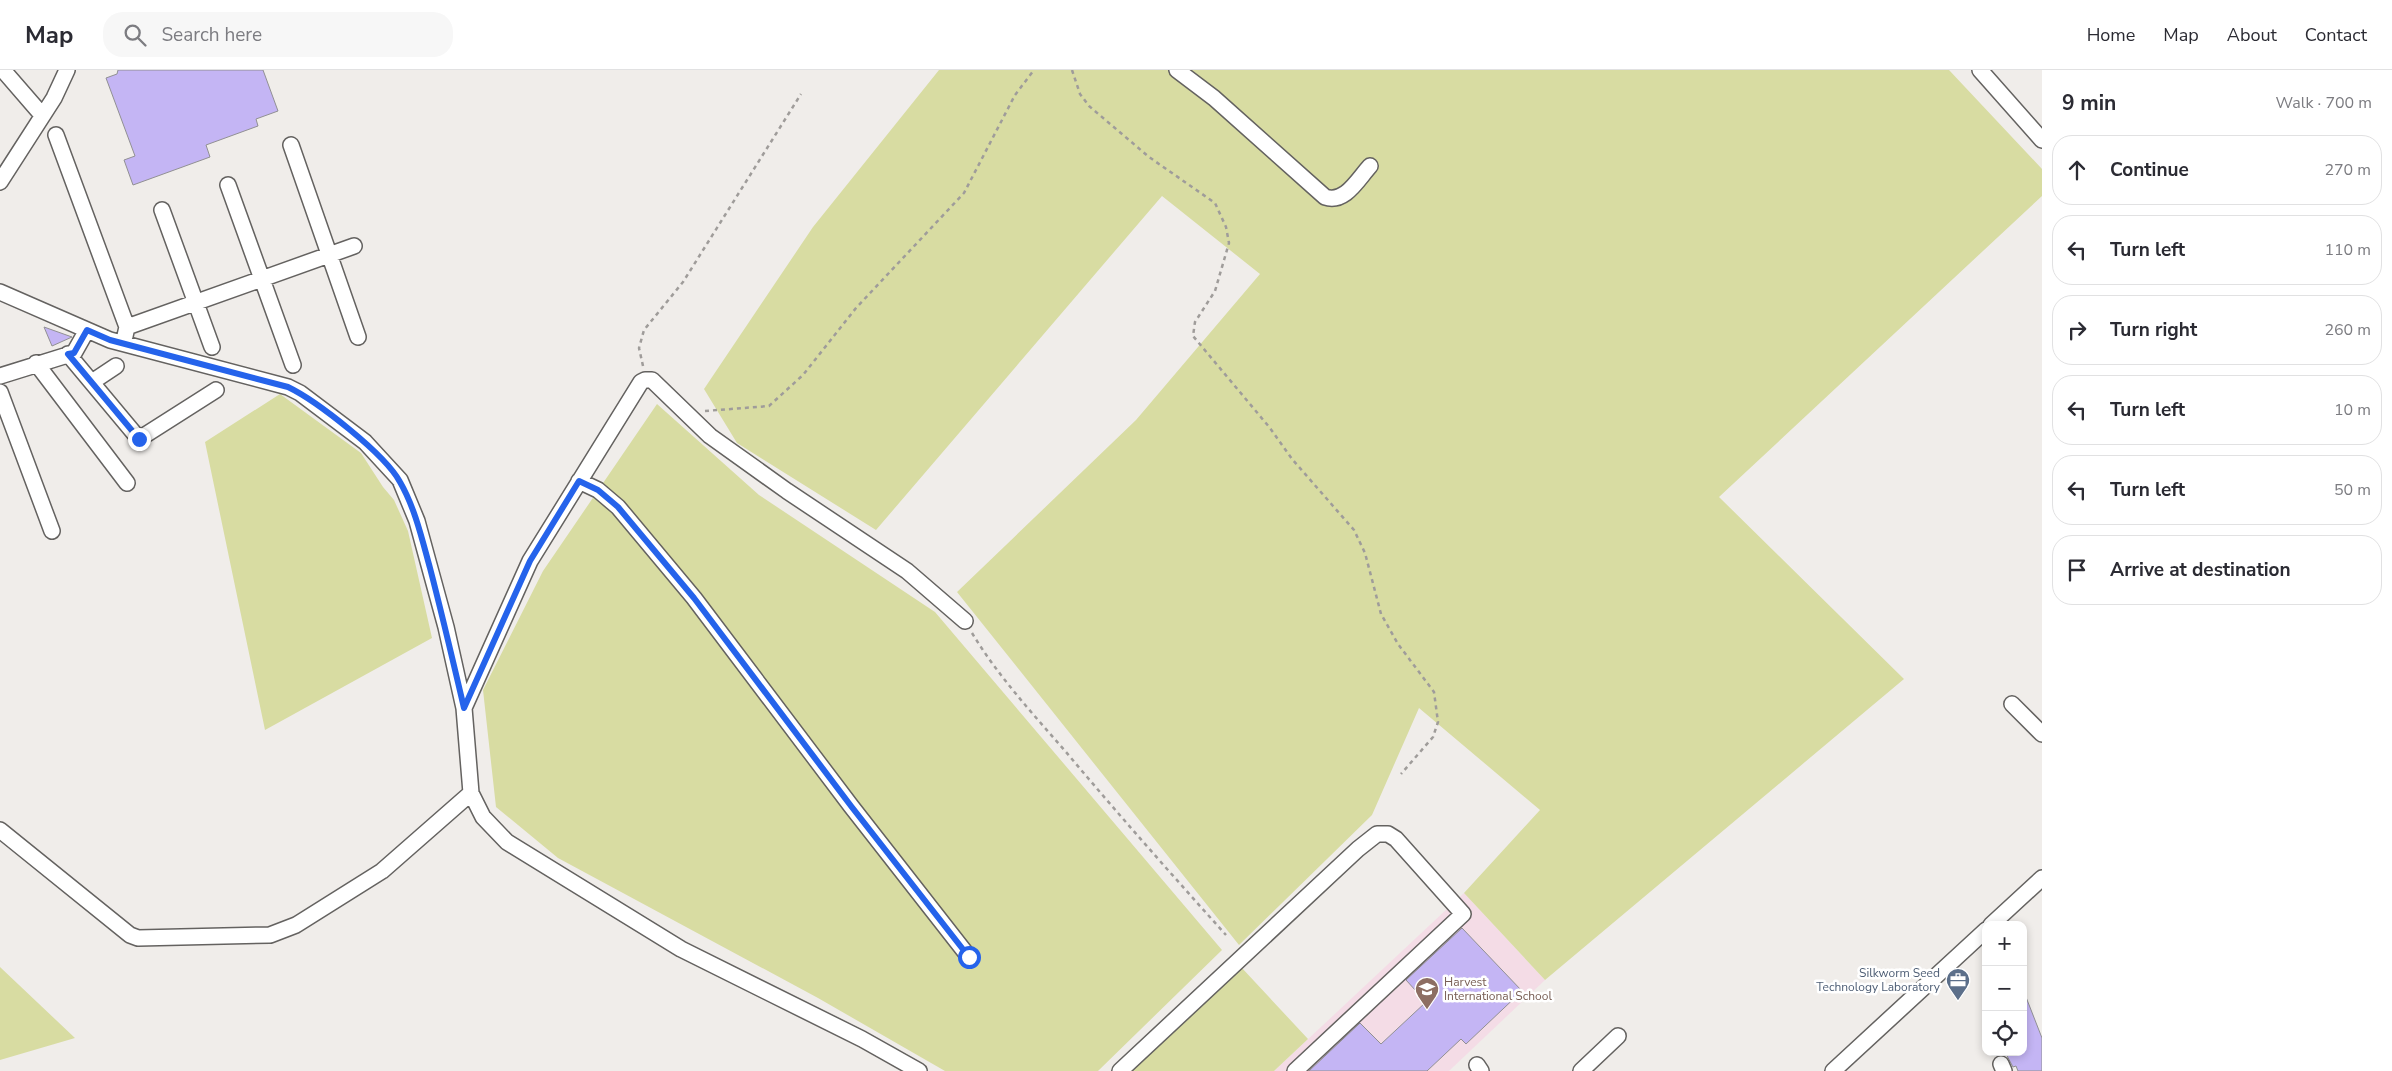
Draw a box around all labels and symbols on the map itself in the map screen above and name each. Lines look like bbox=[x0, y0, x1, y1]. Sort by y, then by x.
route end bbox=[128, 428, 151, 451]
route start bbox=[958, 946, 981, 969]
place label: Silkworm Seed Technology Laboratory bbox=[1816, 965, 1941, 995]
office icon: Silkworm Seed Technology Laboratory bbox=[1945, 967, 1971, 1001]
place label: Harvest International School bbox=[1444, 974, 1552, 1004]
school or university icon: Harvest International School bbox=[1414, 976, 1440, 1010]

